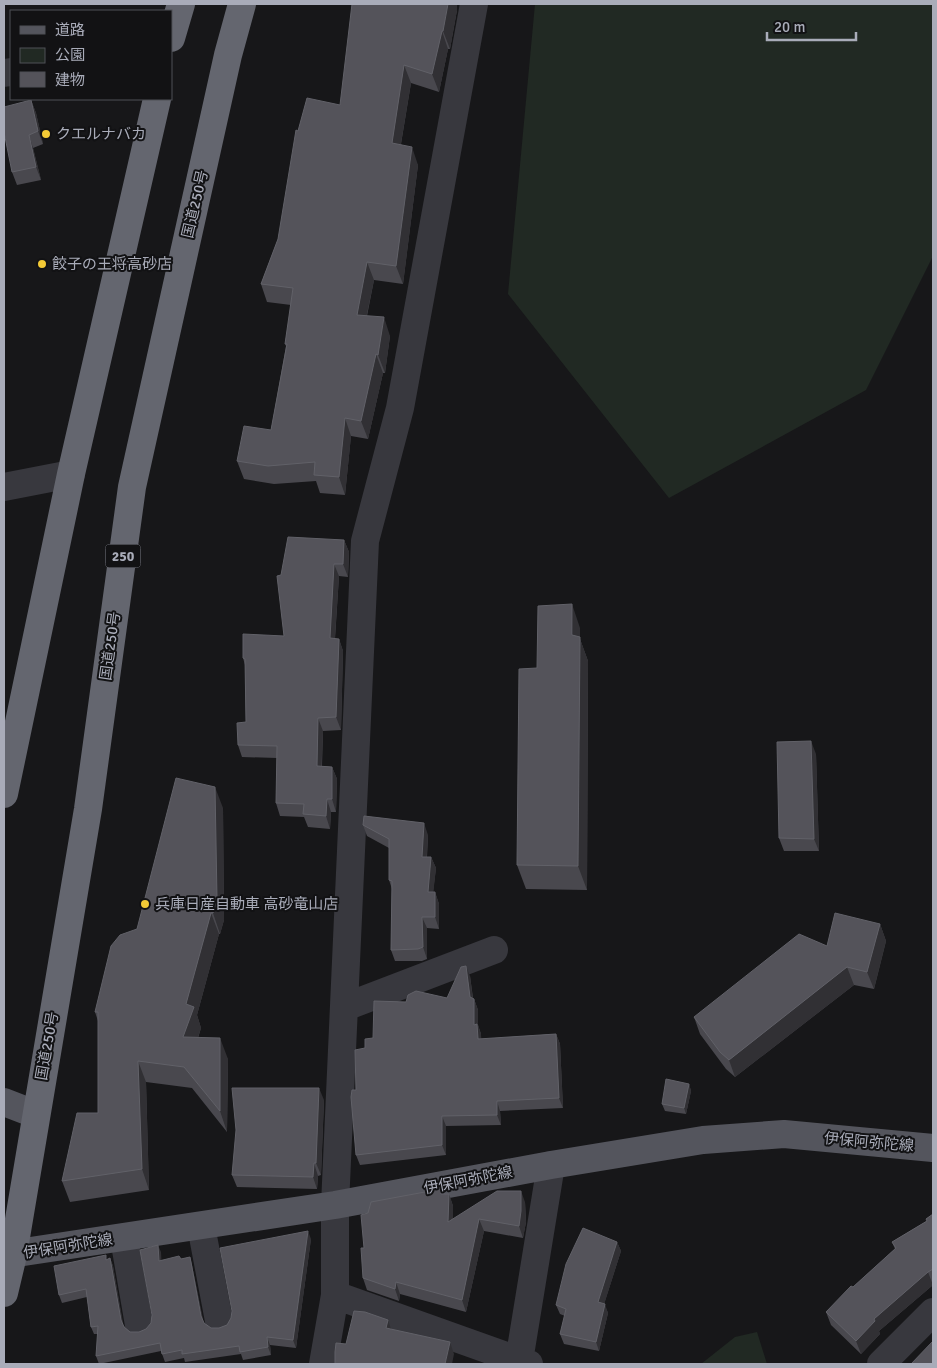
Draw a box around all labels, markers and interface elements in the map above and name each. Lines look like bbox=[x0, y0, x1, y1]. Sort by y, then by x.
legend bbox=[10, 10, 172, 100]
scale bar bbox=[767, 10, 856, 42]
text: 20 m bbox=[774, 18, 805, 36]
text: 道路 bbox=[55, 21, 85, 39]
text: 公園 bbox=[55, 46, 85, 64]
text: 建物 bbox=[55, 71, 85, 89]
place label: クエルナバカ bbox=[56, 125, 146, 143]
marker: クエルナバカ bbox=[40, 128, 52, 140]
street label: 国道250号 bbox=[178, 168, 212, 240]
place label: 餃子の王将高砂店 bbox=[52, 255, 172, 273]
marker: 餃子の王将高砂店 bbox=[36, 258, 48, 270]
road number: 250 bbox=[106, 544, 140, 568]
street label: 国道250号 bbox=[96, 610, 124, 682]
place label: 兵庫日産自動車 高砂竜山店 bbox=[155, 895, 338, 913]
marker: 兵庫日産自動車 高砂竜山店 bbox=[139, 898, 151, 910]
street label: 国道250号 bbox=[32, 1010, 62, 1082]
street label: 伊保阿弥陀線 bbox=[823, 1129, 915, 1155]
street label: 伊保阿弥陀線 bbox=[422, 1163, 514, 1197]
street label: 伊保阿弥陀線 bbox=[22, 1230, 114, 1262]

